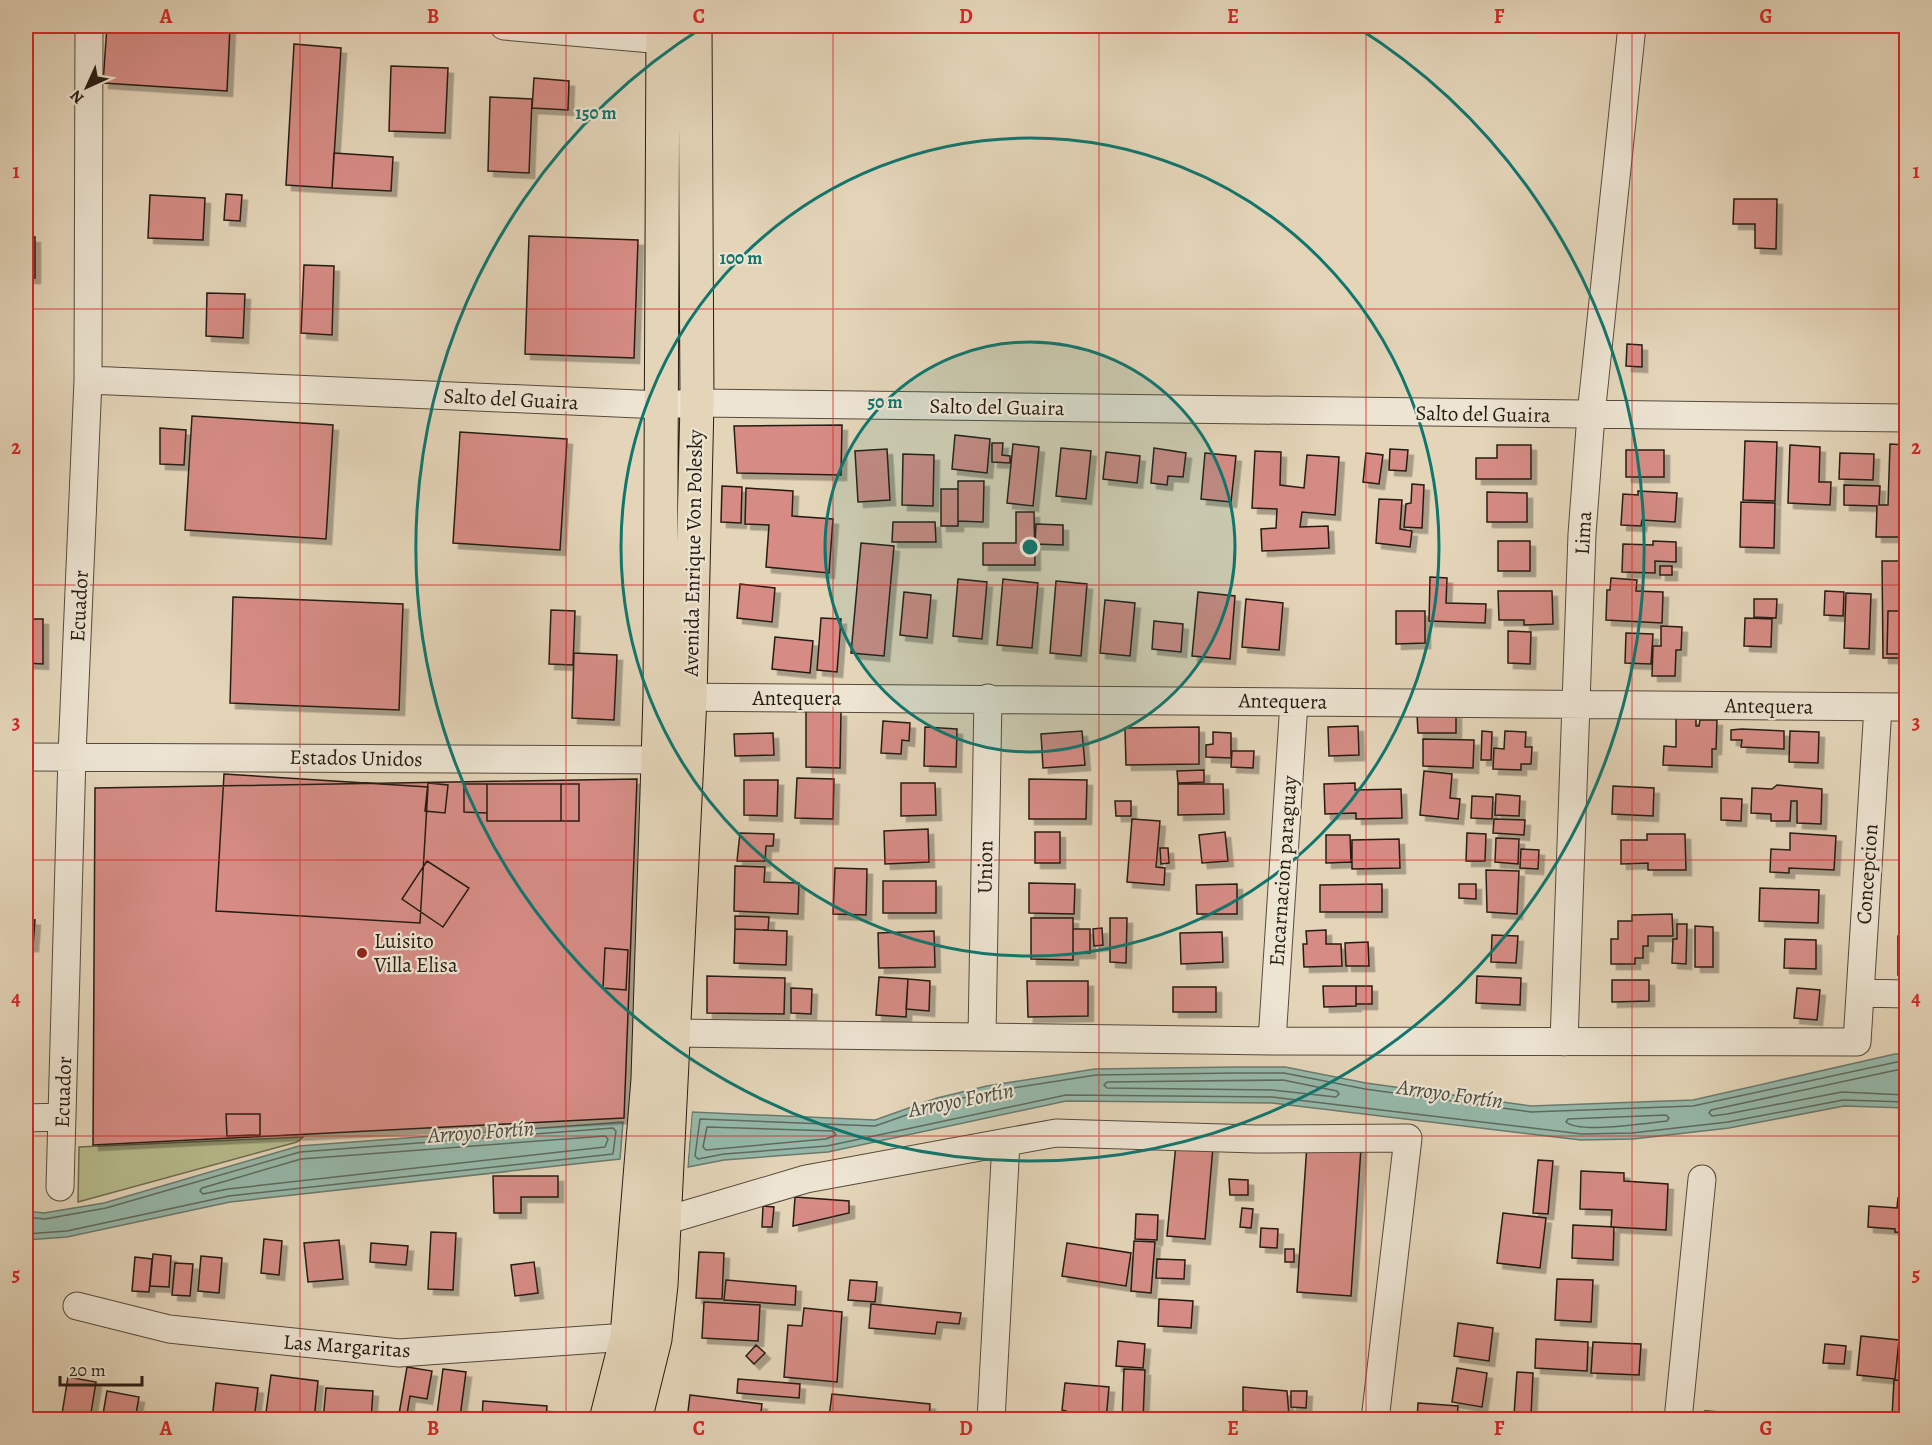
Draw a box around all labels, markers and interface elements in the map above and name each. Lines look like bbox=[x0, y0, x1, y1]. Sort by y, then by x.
text: A bbox=[159, 3, 173, 30]
text: B bbox=[427, 3, 439, 30]
text: C bbox=[693, 3, 705, 30]
text: D bbox=[959, 3, 973, 30]
text: E bbox=[1227, 3, 1239, 30]
text: F bbox=[1494, 3, 1505, 30]
text: G bbox=[1759, 3, 1773, 30]
north arrow bbox=[57, 57, 117, 117]
text: N bbox=[65, 85, 89, 109]
text: 150 m bbox=[575, 101, 617, 125]
text: 1 bbox=[12, 158, 20, 185]
text: 1 bbox=[1912, 158, 1920, 185]
text: 100 m bbox=[720, 246, 762, 270]
street label: Salto del Guaira bbox=[443, 381, 580, 417]
text: 50 m bbox=[868, 390, 902, 414]
street label: Salto del Guaira bbox=[929, 392, 1065, 422]
street label: Salto del Guaira bbox=[1415, 399, 1551, 429]
street label: Avenida Enrique Von Polesky bbox=[677, 429, 709, 678]
text: 2 bbox=[11, 434, 21, 461]
text: 2 bbox=[1911, 434, 1921, 461]
street label: Lima bbox=[1568, 510, 1598, 556]
centre of rings bbox=[1020, 537, 1040, 557]
street label: Ecuador bbox=[63, 569, 95, 643]
street label: Antequera bbox=[752, 684, 842, 712]
street label: Antequera bbox=[1237, 686, 1328, 716]
street label: Antequera bbox=[1723, 691, 1814, 721]
text: 3 bbox=[12, 709, 20, 736]
text: 3 bbox=[1912, 709, 1920, 736]
street label: Estados Unidos bbox=[289, 743, 423, 773]
street label: Encarnacion paraguay bbox=[1262, 774, 1304, 967]
street label: Concepcion bbox=[1850, 823, 1884, 925]
street label: Union bbox=[971, 840, 999, 894]
place label: Luisito Villa Elisa bbox=[373, 927, 458, 979]
marker: Luisito Villa Elisa bbox=[355, 946, 369, 960]
text: 4 bbox=[11, 985, 21, 1012]
text: 4 bbox=[1911, 985, 1921, 1012]
street label: Ecuador bbox=[48, 1056, 78, 1128]
water label: Arroyo Fortín bbox=[1394, 1072, 1505, 1116]
water label: Arroyo Fortín bbox=[905, 1075, 1016, 1125]
water label: Arroyo Fortín bbox=[426, 1113, 535, 1151]
text: 5 bbox=[12, 1261, 20, 1288]
text: 5 bbox=[1912, 1261, 1920, 1288]
street label: Las Margaritas bbox=[282, 1328, 412, 1364]
scale bar bbox=[60, 1349, 142, 1387]
text: 20 m bbox=[69, 1358, 106, 1382]
text: A bbox=[159, 1415, 173, 1442]
text: B bbox=[427, 1415, 439, 1442]
text: C bbox=[693, 1415, 705, 1442]
text: D bbox=[959, 1415, 973, 1442]
text: E bbox=[1227, 1415, 1239, 1442]
text: F bbox=[1494, 1415, 1505, 1442]
text: G bbox=[1759, 1415, 1773, 1442]

